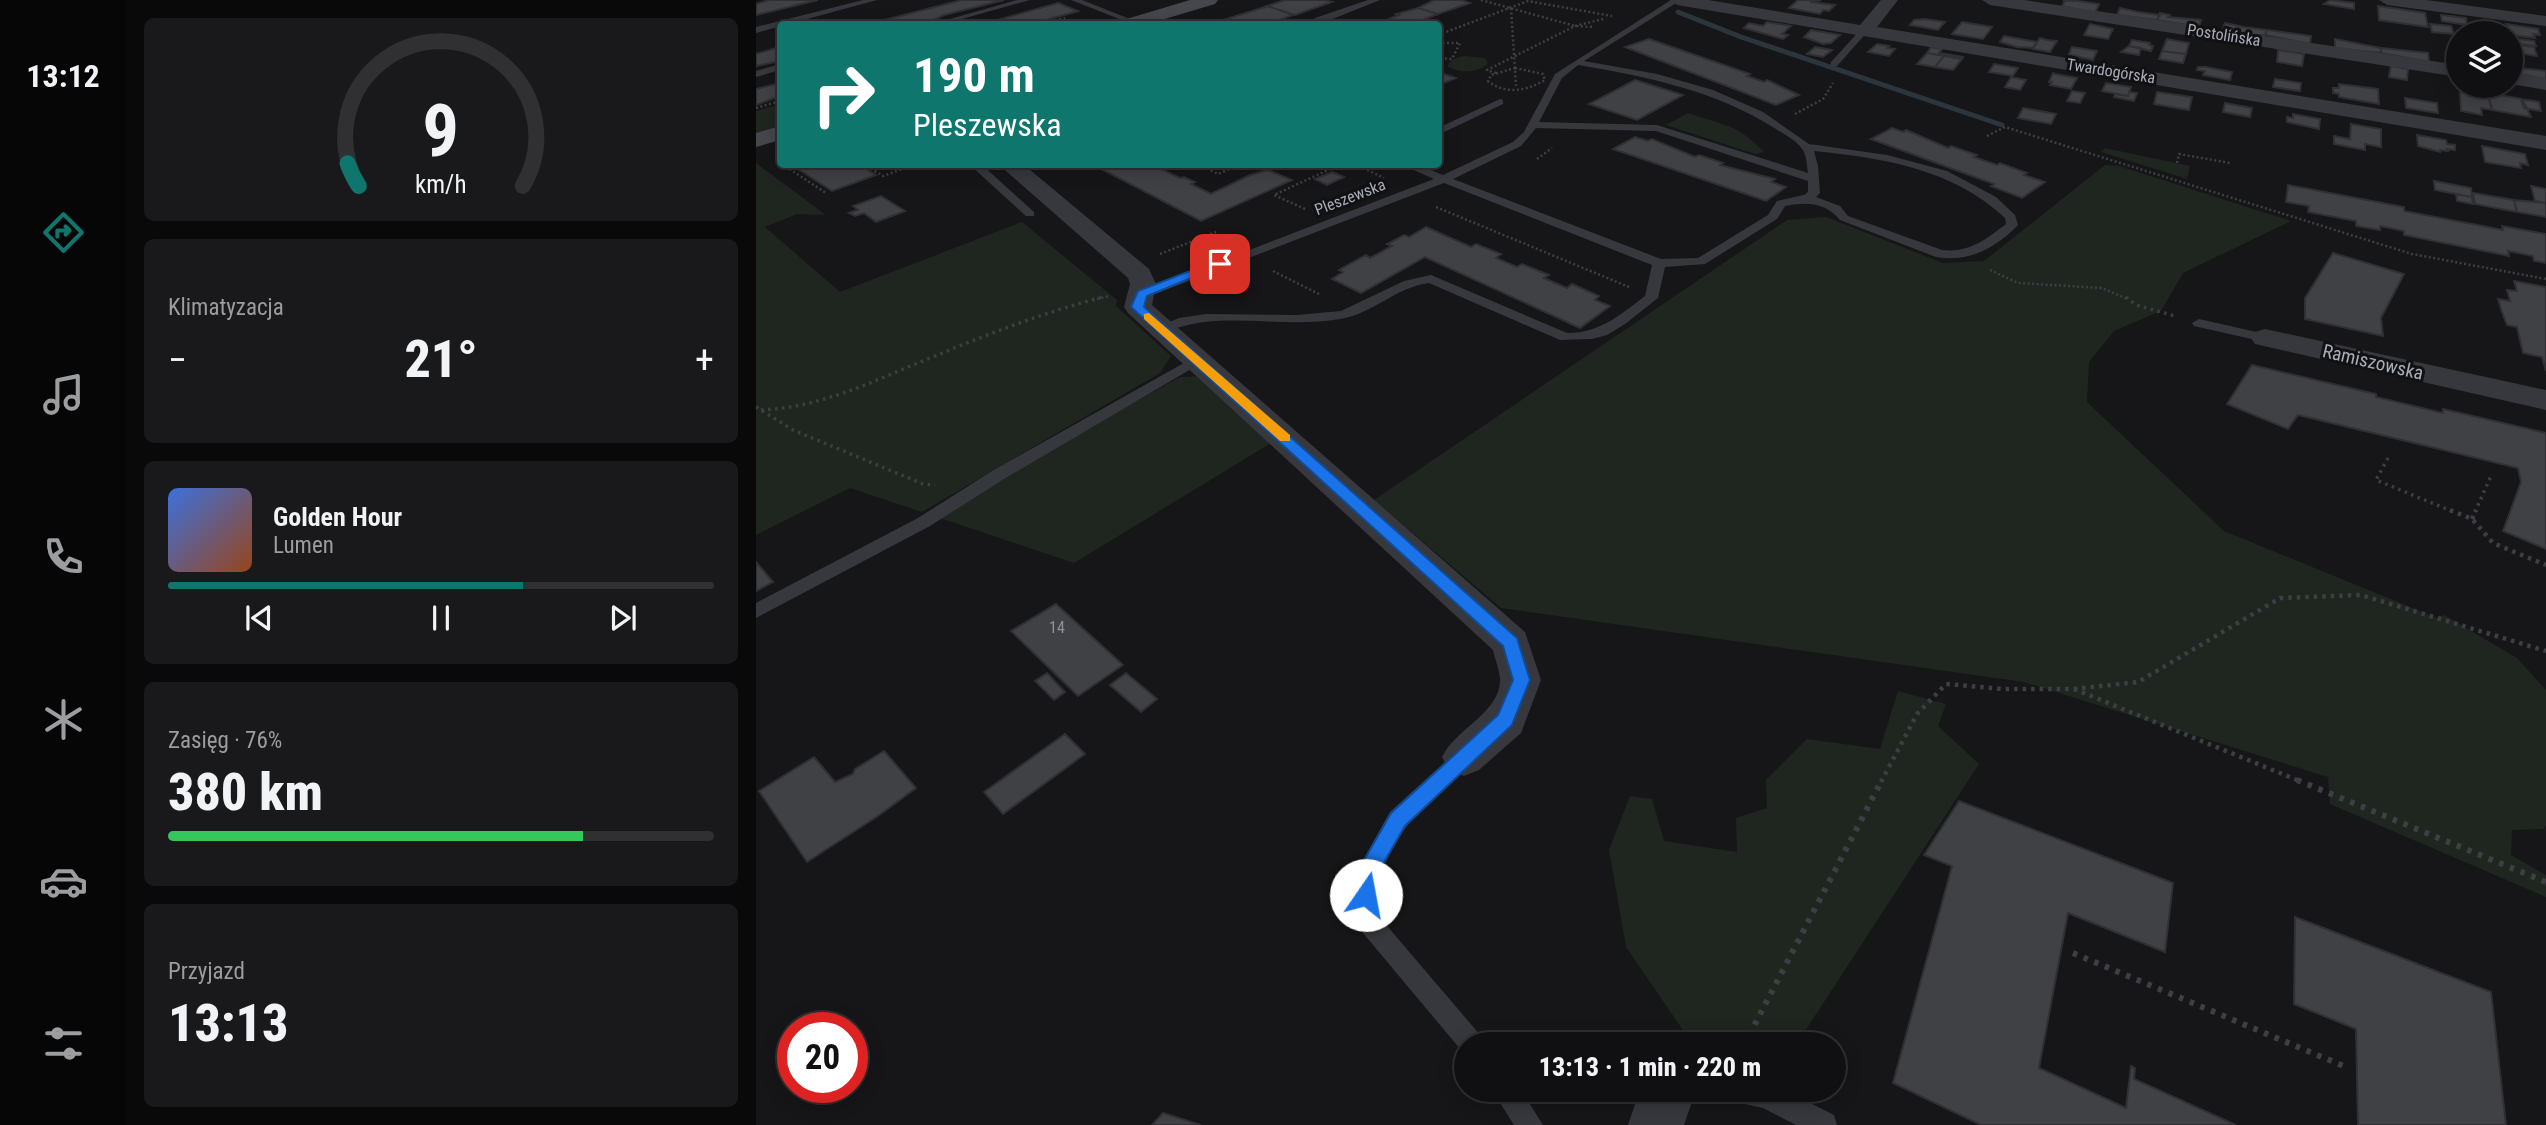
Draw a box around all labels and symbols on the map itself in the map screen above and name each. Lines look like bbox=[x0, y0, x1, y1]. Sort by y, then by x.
street label: Postolińska bbox=[2186, 20, 2262, 50]
street label: Twardogórska bbox=[2065, 55, 2157, 87]
street label: Pleszewska bbox=[1312, 175, 1388, 219]
pin bbox=[1190, 234, 1250, 294]
street label: Ramiszowska bbox=[2320, 339, 2426, 385]
house number: 14 bbox=[1049, 618, 1065, 637]
position arrow bbox=[1329, 858, 1403, 932]
speed limit sign: 20 bbox=[777, 1012, 868, 1103]

